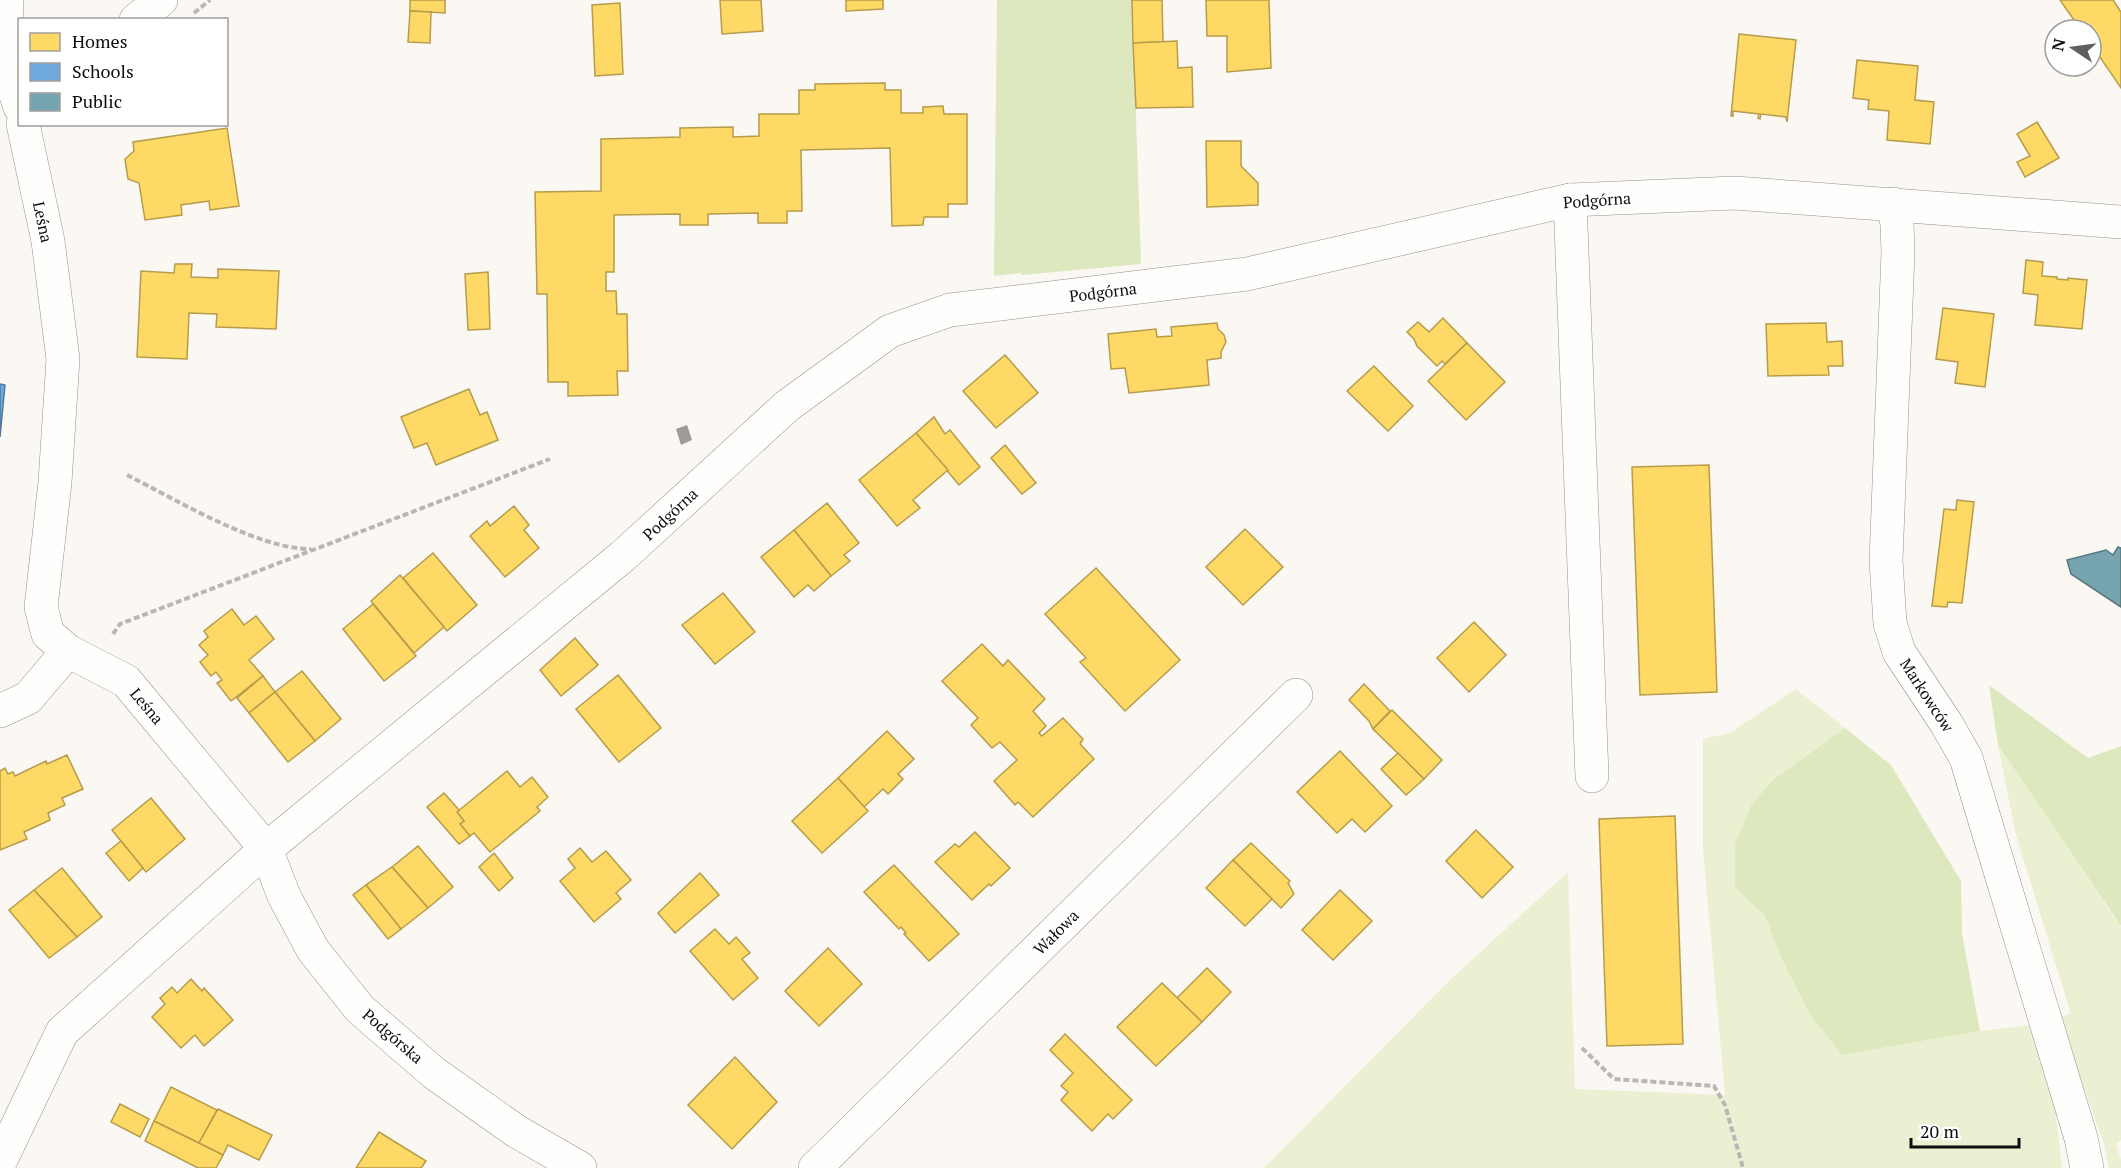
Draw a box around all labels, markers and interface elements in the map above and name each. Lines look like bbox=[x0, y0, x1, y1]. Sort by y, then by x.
legend bbox=[18, 18, 228, 126]
north arrow bbox=[2043, 18, 2103, 78]
text: Homes bbox=[72, 29, 127, 53]
text: N bbox=[2046, 36, 2070, 53]
text: Schools bbox=[72, 59, 134, 83]
text: Public bbox=[72, 89, 122, 113]
street label: Podgórna bbox=[1562, 187, 1632, 213]
street label: Leśna bbox=[28, 199, 58, 245]
street label: Podgórna bbox=[1068, 277, 1138, 307]
street label: Podgórna bbox=[638, 483, 702, 545]
street label: Markowców bbox=[1895, 654, 1959, 736]
street label: Leśna bbox=[125, 683, 169, 729]
street label: Wałowa bbox=[1029, 905, 1083, 959]
street label: Podgórska bbox=[358, 1004, 428, 1068]
scale bar bbox=[1911, 1111, 2019, 1149]
text: 20 m bbox=[1920, 1119, 1960, 1143]

